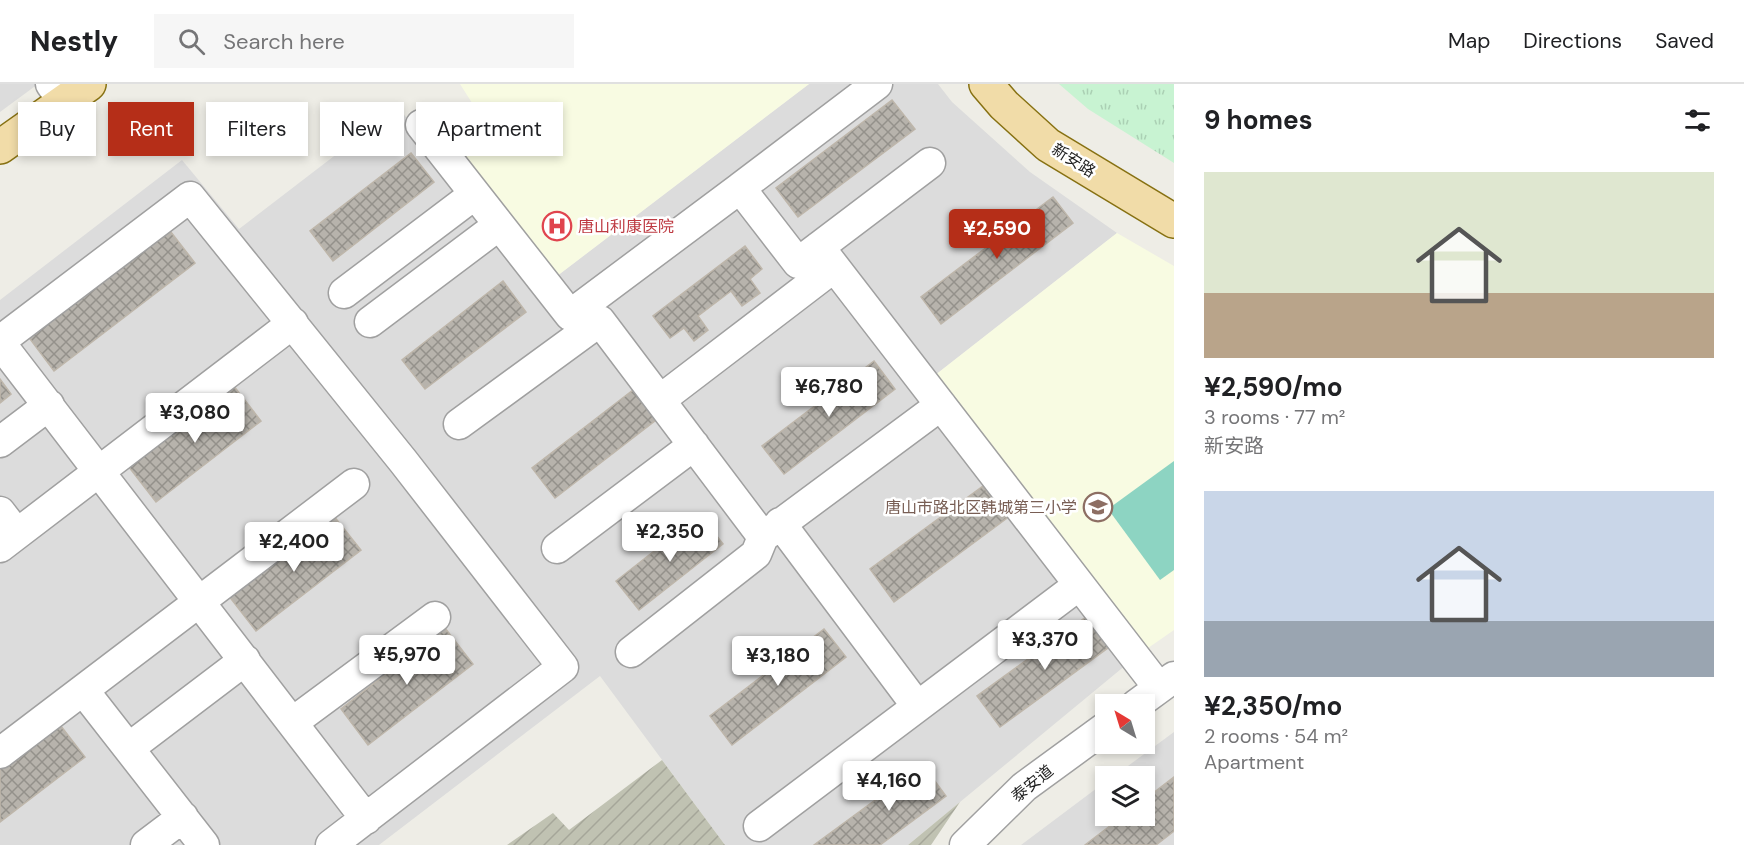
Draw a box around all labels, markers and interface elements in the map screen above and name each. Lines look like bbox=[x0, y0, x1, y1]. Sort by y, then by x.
search box bbox=[154, 14, 574, 68]
text: Nestly bbox=[30, 23, 118, 60]
icon: search bbox=[175, 25, 208, 58]
text: Search here bbox=[223, 27, 345, 56]
text: Map bbox=[1448, 27, 1490, 55]
text: Directions bbox=[1523, 27, 1622, 55]
text: Saved bbox=[1655, 27, 1714, 55]
chip: Buy bbox=[18, 102, 96, 156]
chip: Rent bbox=[108, 102, 194, 156]
chip: Filters bbox=[206, 102, 308, 156]
chip: New bbox=[320, 102, 404, 156]
chip: Apartment bbox=[416, 102, 563, 156]
text: 9 homes bbox=[1204, 103, 1313, 137]
icon: filters bbox=[1681, 104, 1714, 137]
street label: 新安路 bbox=[1048, 139, 1100, 182]
pin: ¥2,590 bbox=[948, 209, 1046, 260]
hospital icon: 唐山利康医院 bbox=[541, 210, 573, 242]
icon: home bbox=[1405, 211, 1513, 319]
text: ¥2,590 bbox=[963, 215, 1031, 241]
place label: 唐山利康医院 bbox=[578, 216, 674, 237]
pin: ¥6,780 bbox=[780, 367, 878, 418]
text: ¥2,590/mo bbox=[1204, 370, 1343, 404]
text: ¥6,780 bbox=[795, 373, 863, 399]
pin: ¥3,080 bbox=[146, 393, 244, 444]
text: ¥3,080 bbox=[160, 399, 230, 425]
text: 3 rooms · 77 m² bbox=[1204, 404, 1345, 430]
text: 新安路 bbox=[1204, 433, 1264, 459]
school or university icon: 唐山市路北区韩城第三小学 bbox=[1082, 491, 1114, 523]
place label: 唐山市路北区韩城第三小学 bbox=[885, 497, 1077, 518]
pin: ¥2,350 bbox=[621, 512, 719, 563]
text: ¥2,350 bbox=[636, 518, 704, 544]
pin: ¥2,400 bbox=[245, 522, 343, 573]
text: ¥2,400 bbox=[259, 528, 329, 554]
icon: home bbox=[1405, 530, 1513, 638]
pin: ¥3,370 bbox=[996, 620, 1094, 671]
text: ¥3,370 bbox=[1012, 626, 1078, 652]
pin: ¥5,970 bbox=[358, 635, 456, 686]
pin: ¥3,180 bbox=[729, 636, 827, 687]
text: ¥5,970 bbox=[373, 641, 441, 667]
text: ¥3,180 bbox=[746, 642, 810, 668]
text: ¥2,350/mo bbox=[1204, 689, 1342, 723]
north arrow bbox=[1095, 694, 1155, 754]
map controls bbox=[1095, 694, 1155, 826]
text: 2 rooms · 54 m² bbox=[1204, 723, 1348, 749]
text: Apartment bbox=[1204, 749, 1304, 775]
street label: 泰安道 bbox=[1007, 760, 1058, 807]
pin: ¥4,160 bbox=[840, 761, 938, 812]
button: layers bbox=[1095, 766, 1155, 826]
text: ¥4,160 bbox=[857, 767, 921, 793]

